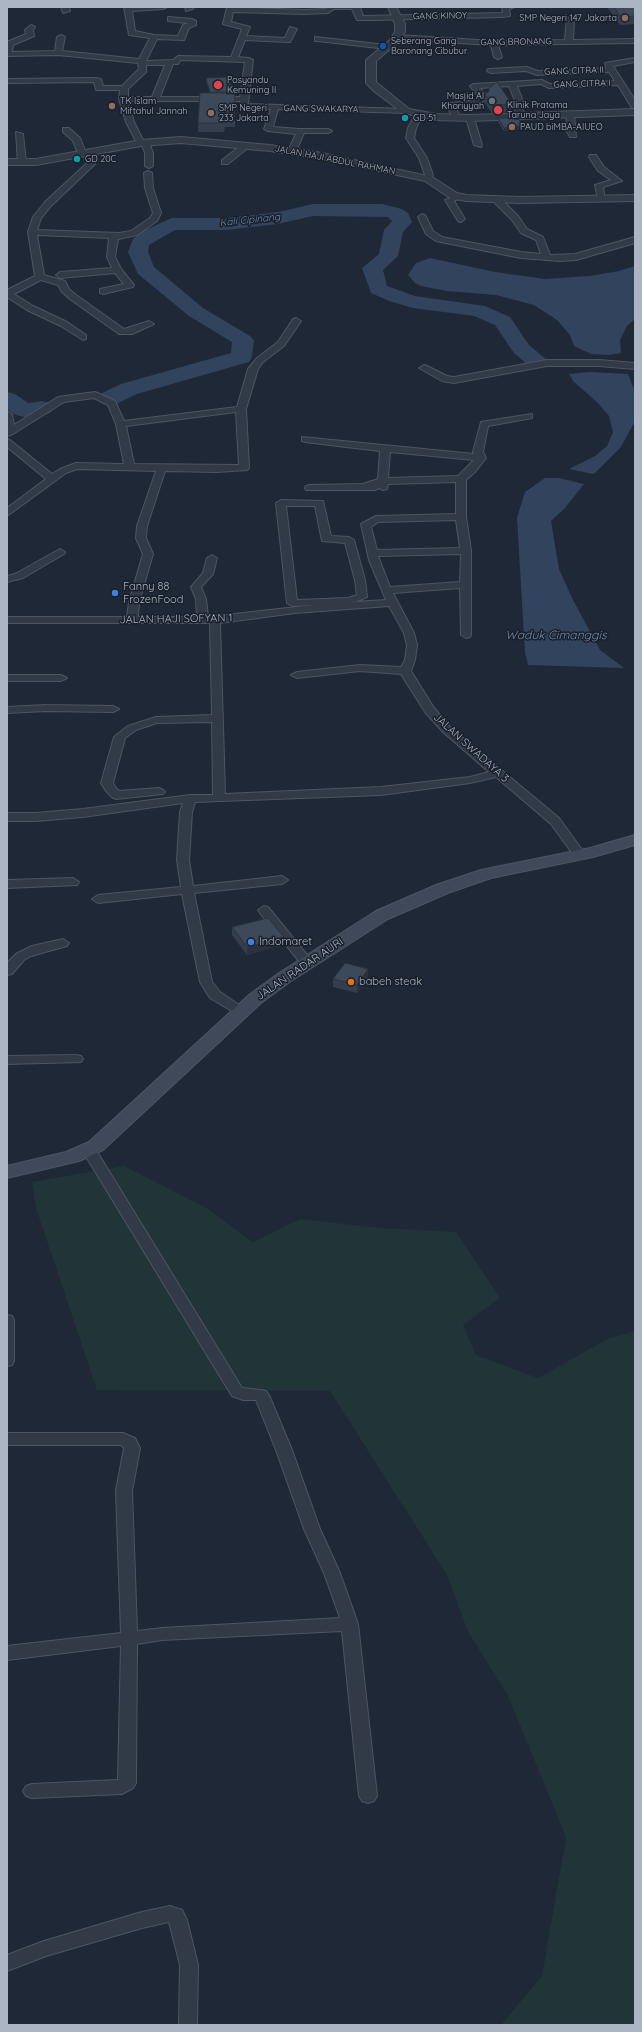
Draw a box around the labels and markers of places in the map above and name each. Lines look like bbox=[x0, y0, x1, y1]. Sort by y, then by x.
place label: SMP Negeri 147 Jakarta bbox=[519, 13, 617, 23]
marker: SMP Negeri 147 Jakarta bbox=[620, 13, 630, 23]
place label: Seberang Gang Baronang Cibubur bbox=[391, 36, 467, 57]
marker: Seberang Gang Baronang Cibubur bbox=[378, 41, 388, 51]
place label: Posyandu Kemuning II bbox=[227, 75, 276, 96]
marker: Posyandu Kemuning II bbox=[212, 79, 224, 91]
place label: Masjid Al Khoriyyah bbox=[441, 91, 484, 112]
place label: TK Islam Miftahul Jannah bbox=[120, 96, 187, 117]
marker: Masjid Al Khoriyyah bbox=[487, 96, 497, 106]
place label: Klinik Pratama Taruna Jaya bbox=[507, 100, 568, 121]
marker: TK Islam Miftahul Jannah bbox=[107, 101, 117, 111]
place label: SMP Negeri 233 Jakarta bbox=[219, 103, 269, 124]
marker: Klinik Pratama Taruna Jaya bbox=[492, 104, 504, 116]
marker: SMP Negeri 233 Jakarta bbox=[206, 108, 216, 118]
marker: GD 51 bbox=[400, 113, 410, 123]
place label: GD 51 bbox=[413, 113, 436, 123]
marker: PAUD biMBA-AIUEO bbox=[507, 122, 517, 132]
place label: PAUD biMBA-AIUEO bbox=[520, 122, 603, 132]
marker: GD 20C bbox=[72, 154, 82, 164]
place label: GD 20C bbox=[85, 154, 116, 164]
place label: Fanny 88 FrozenFood bbox=[123, 580, 183, 606]
marker: Fanny 88 FrozenFood bbox=[110, 588, 120, 598]
place label: Indomaret bbox=[259, 935, 312, 949]
marker: Indomaret bbox=[246, 937, 256, 947]
place label: babeh steak bbox=[359, 975, 422, 989]
marker: babeh steak bbox=[346, 977, 356, 987]

